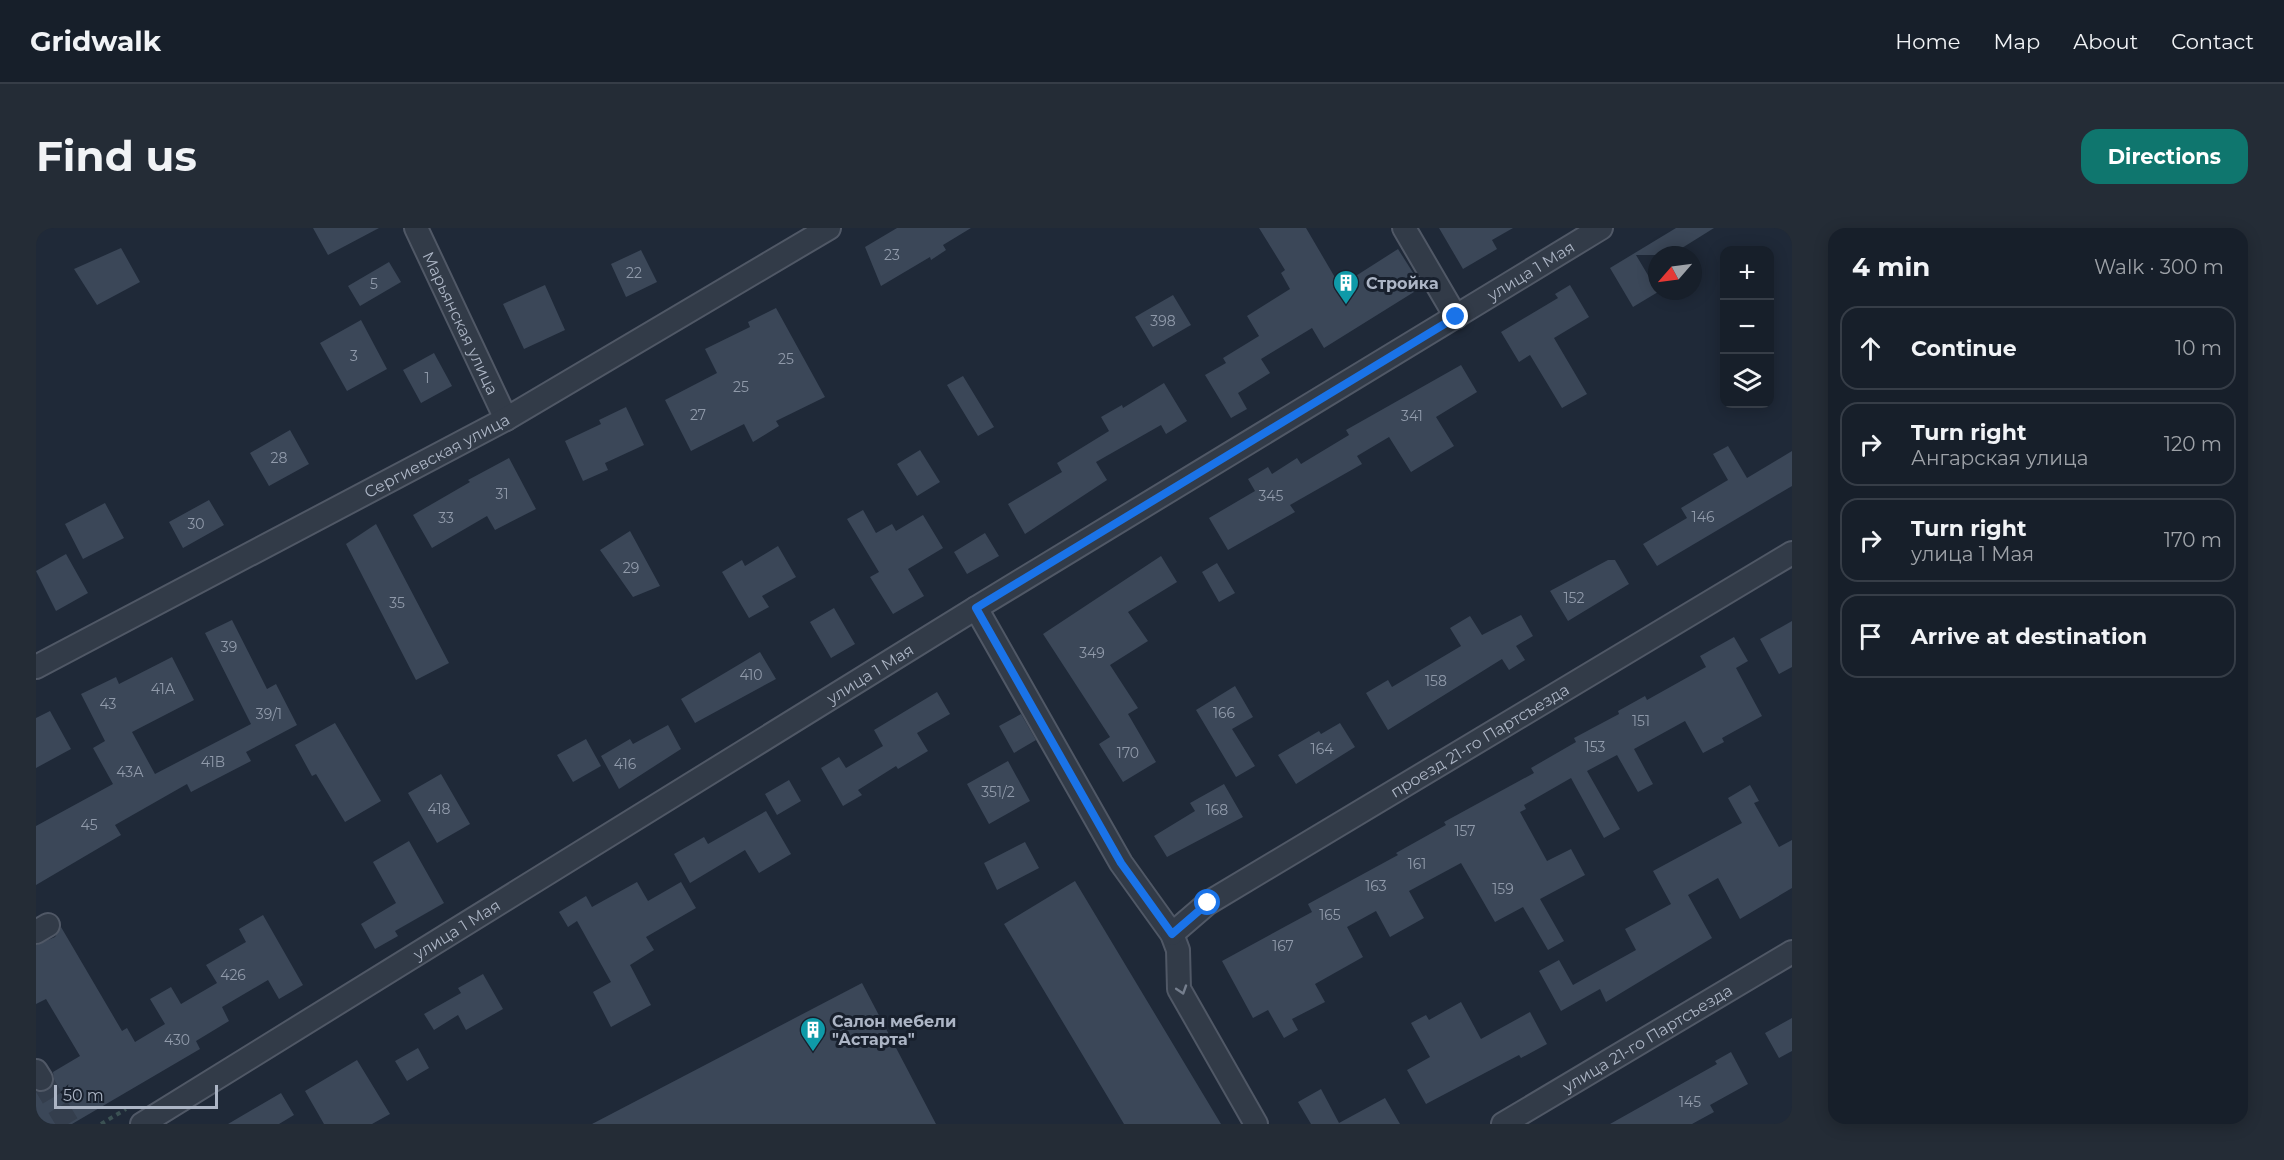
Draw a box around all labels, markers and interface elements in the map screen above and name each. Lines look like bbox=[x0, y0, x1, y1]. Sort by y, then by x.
text: Gridwalk bbox=[30, 24, 161, 58]
text: Home bbox=[1895, 29, 1960, 54]
text: Map bbox=[1993, 29, 2040, 54]
text: About bbox=[2073, 29, 2138, 54]
text: Contact bbox=[2171, 29, 2254, 54]
button: Directions bbox=[2081, 129, 2248, 184]
text: Find us bbox=[36, 130, 197, 182]
street label: улица 1 Мая bbox=[1483, 237, 1578, 305]
house number: 23 bbox=[884, 246, 900, 264]
north arrow bbox=[1648, 246, 1702, 300]
map controls bbox=[1720, 246, 1774, 408]
button: + bbox=[1720, 246, 1774, 300]
street label: Марьянская улица bbox=[419, 248, 503, 398]
text: 4 min bbox=[1852, 251, 1930, 283]
text: Walk · 300 m bbox=[2094, 255, 2224, 279]
house number: 22 bbox=[626, 264, 642, 282]
building icon: Стройка bbox=[1331, 268, 1361, 306]
place label: Стройка bbox=[1366, 274, 1439, 293]
house number: 5 bbox=[370, 275, 378, 293]
button: − bbox=[1720, 300, 1774, 354]
route end bbox=[1442, 303, 1468, 329]
house number: 398 bbox=[1150, 312, 1176, 330]
icon: ahead bbox=[1854, 332, 1887, 365]
text: Continue bbox=[1911, 335, 2017, 362]
text: 10 m bbox=[2175, 336, 2222, 360]
house number: 3 bbox=[350, 347, 358, 365]
house number: 25 bbox=[778, 350, 794, 368]
button: layers bbox=[1720, 354, 1774, 408]
house number: 1 bbox=[424, 369, 430, 387]
house number: 25 bbox=[733, 378, 749, 396]
house number: 27 bbox=[690, 406, 706, 424]
house number: 341 bbox=[1401, 407, 1423, 425]
street label: Сергиевская улица bbox=[361, 409, 513, 502]
text: Turn right bbox=[1911, 419, 2026, 446]
icon: right bbox=[1854, 428, 1887, 461]
text: 120 m bbox=[2164, 432, 2222, 456]
text: Ангарская улица bbox=[1911, 446, 2088, 470]
house number: 28 bbox=[271, 449, 288, 467]
house number: 31 bbox=[496, 485, 508, 503]
house number: 345 bbox=[1258, 487, 1284, 505]
house number: 146 bbox=[1692, 508, 1715, 526]
house number: 33 bbox=[438, 509, 454, 527]
house number: 30 bbox=[187, 515, 205, 533]
text: Turn right bbox=[1911, 515, 2026, 542]
icon: right bbox=[1854, 524, 1887, 557]
text: 170 m bbox=[2164, 528, 2222, 552]
text: улица 1 Мая bbox=[1911, 542, 2034, 566]
house number: 29 bbox=[623, 559, 639, 577]
house number: 152 bbox=[1564, 589, 1584, 607]
house number: 35 bbox=[389, 594, 405, 612]
icon: arrive bbox=[1854, 620, 1887, 653]
text: Arrive at destination bbox=[1911, 623, 2147, 650]
house number: 39 bbox=[221, 638, 237, 656]
street label: улица 1 Мая bbox=[822, 640, 917, 708]
house number: 349 bbox=[1079, 644, 1105, 662]
house number: 410 bbox=[739, 666, 763, 684]
house number: 158 bbox=[1425, 672, 1447, 690]
street label: проезд 21-го Партсъезда bbox=[1387, 679, 1572, 801]
house number: 41А bbox=[151, 680, 176, 698]
house number: 43 bbox=[100, 695, 117, 713]
house number: 166 bbox=[1213, 704, 1236, 722]
house number: 39/1 bbox=[256, 705, 282, 723]
house number: 151 bbox=[1632, 712, 1650, 730]
house number: 153 bbox=[1585, 738, 1606, 756]
house number: 164 bbox=[1311, 740, 1334, 758]
house number: 170 bbox=[1117, 744, 1139, 762]
house number: 41В bbox=[201, 753, 225, 771]
house number: 416 bbox=[614, 755, 637, 773]
house number: 43А bbox=[116, 763, 144, 781]
house number: 351/2 bbox=[981, 783, 1015, 801]
house number: 418 bbox=[428, 800, 451, 818]
house number: 168 bbox=[1206, 801, 1228, 819]
house number: 45 bbox=[80, 816, 98, 834]
house number: 157 bbox=[1454, 822, 1476, 840]
house number: 161 bbox=[1408, 855, 1426, 873]
house number: 163 bbox=[1365, 877, 1387, 895]
house number: 159 bbox=[1492, 880, 1514, 898]
route start bbox=[1194, 889, 1220, 915]
street label: улица 1 Мая bbox=[409, 895, 504, 964]
house number: 165 bbox=[1319, 906, 1341, 924]
house number: 167 bbox=[1272, 937, 1294, 955]
house number: 426 bbox=[220, 966, 246, 984]
street label: улица 21-го Партсъезда bbox=[1558, 980, 1736, 1096]
one-way arrow bbox=[1175, 985, 1187, 995]
place label: Салон мебели "Астарта" bbox=[832, 1012, 956, 1049]
building icon: Салон мебели "Астарта" bbox=[798, 1015, 828, 1053]
house number: 430 bbox=[164, 1031, 190, 1049]
scale bar bbox=[54, 1082, 218, 1110]
text: 50 m bbox=[63, 1086, 104, 1105]
house number: 145 bbox=[1679, 1093, 1701, 1111]

